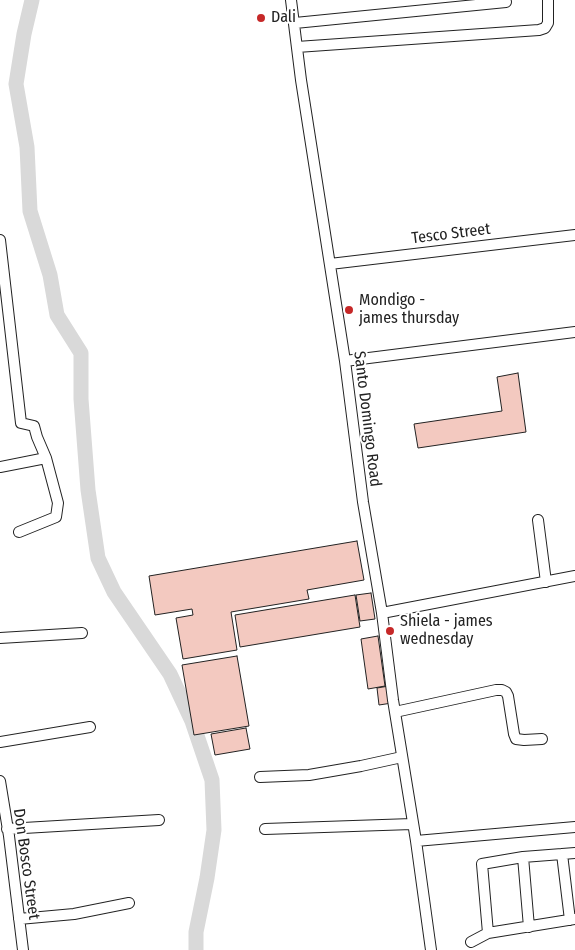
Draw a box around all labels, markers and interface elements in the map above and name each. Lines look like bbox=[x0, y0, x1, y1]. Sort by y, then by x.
place label: Dali bbox=[271, 8, 296, 28]
marker: Dali bbox=[255, 12, 267, 24]
street label: Tesco Street bbox=[410, 220, 492, 248]
place label: Mondigo - james thursday bbox=[359, 291, 459, 329]
marker: Mondigo - james thursday bbox=[343, 304, 355, 316]
street label: Santo Domingo Road bbox=[349, 350, 385, 488]
place label: Shiela - james wednesday bbox=[400, 612, 493, 650]
marker: Shiela - james wednesday bbox=[384, 625, 396, 637]
street label: Don Bosco Street bbox=[9, 807, 43, 921]

